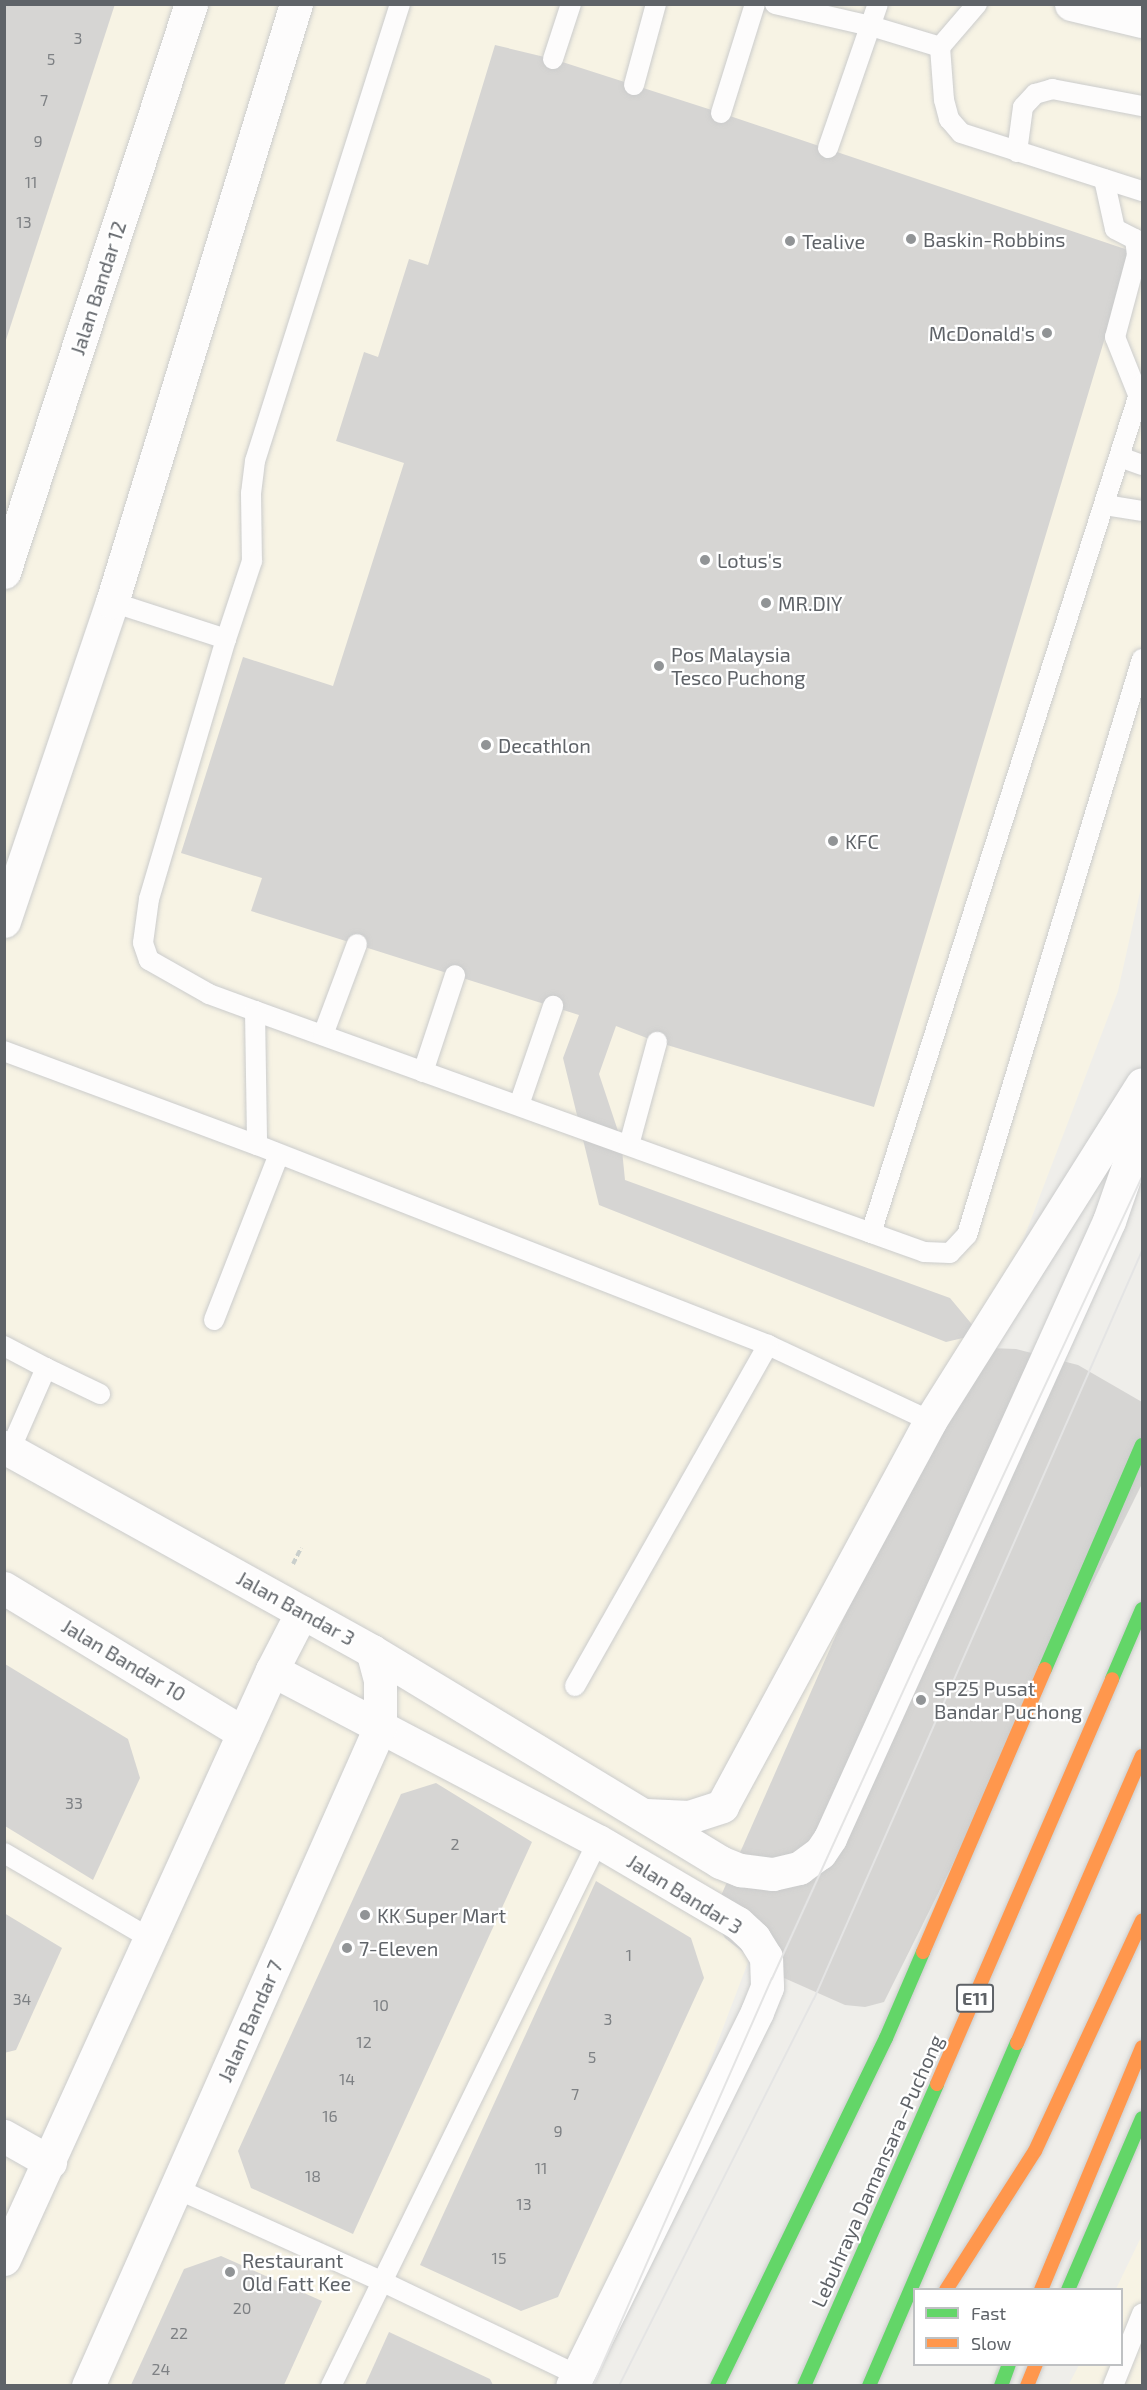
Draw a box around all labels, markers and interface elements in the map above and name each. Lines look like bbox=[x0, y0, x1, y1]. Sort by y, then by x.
house number: 3 bbox=[74, 28, 82, 48]
house number: 5 bbox=[47, 49, 55, 69]
house number: 7 bbox=[40, 90, 48, 110]
house number: 9 bbox=[33, 131, 43, 151]
house number: 11 bbox=[25, 172, 37, 192]
house number: 13 bbox=[16, 212, 32, 232]
street label: Jalan Bandar 12 bbox=[65, 218, 131, 358]
place label: Baskin-Robbins bbox=[923, 227, 1065, 251]
place label: Tealive bbox=[802, 229, 865, 253]
marker: Baskin-Robbins bbox=[904, 232, 918, 246]
marker: Tealive bbox=[783, 234, 797, 248]
place label: McDonald's bbox=[929, 321, 1035, 345]
marker: McDonald's bbox=[1040, 326, 1054, 340]
place label: Lotus's bbox=[717, 548, 782, 572]
marker: Lotus's bbox=[698, 553, 712, 567]
place label: MR.DIY bbox=[778, 591, 842, 615]
marker: MR.DIY bbox=[759, 596, 773, 610]
place label: Pos Malaysia Tesco Puchong bbox=[671, 642, 805, 689]
marker: Pos Malaysia Tesco Puchong bbox=[652, 659, 666, 673]
place label: Decathlon bbox=[498, 733, 591, 757]
marker: Decathlon bbox=[479, 738, 493, 752]
place label: KFC bbox=[845, 829, 879, 853]
marker: KFC bbox=[826, 834, 840, 848]
street label: Jalan Bandar 3 bbox=[233, 1566, 359, 1650]
street label: Jalan Bandar 10 bbox=[58, 1613, 190, 1707]
place label: SP25 Pusat Bandar Puchong bbox=[934, 1676, 1083, 1723]
marker: SP25 Pusat Bandar Puchong bbox=[912, 1691, 930, 1709]
house number: 33 bbox=[65, 1793, 83, 1813]
house number: 2 bbox=[451, 1834, 459, 1854]
street label: Jalan Bandar 3 bbox=[623, 1849, 747, 1939]
place label: KK Super Mart bbox=[377, 1903, 507, 1927]
marker: KK Super Mart bbox=[358, 1908, 372, 1922]
place label: 7-Eleven bbox=[359, 1936, 438, 1960]
marker: 7-Eleven bbox=[340, 1941, 354, 1955]
house number: 1 bbox=[626, 1945, 632, 1965]
street label: Jalan Bandar 7 bbox=[212, 1956, 288, 2086]
road number: E11 bbox=[956, 1983, 994, 2013]
house number: 34 bbox=[13, 1989, 31, 2009]
house number: 10 bbox=[373, 1995, 389, 2015]
house number: 3 bbox=[604, 2009, 612, 2029]
street label: Lebuhraya Damansara–Puchong bbox=[806, 2031, 948, 2311]
house number: 12 bbox=[356, 2032, 372, 2052]
house number: 5 bbox=[588, 2047, 596, 2067]
house number: 14 bbox=[339, 2069, 355, 2089]
house number: 7 bbox=[571, 2084, 579, 2104]
house number: 16 bbox=[322, 2106, 338, 2126]
house number: 9 bbox=[553, 2121, 563, 2141]
house number: 11 bbox=[535, 2158, 547, 2178]
house number: 18 bbox=[305, 2166, 321, 2186]
house number: 13 bbox=[516, 2194, 532, 2214]
place label: Restaurant Old Fatt Kee bbox=[242, 2248, 351, 2295]
house number: 15 bbox=[492, 2248, 506, 2268]
marker: Restaurant Old Fatt Kee bbox=[223, 2265, 237, 2279]
legend bbox=[913, 2288, 1123, 2366]
house number: 20 bbox=[233, 2298, 251, 2318]
text: Fast bbox=[971, 2302, 1006, 2324]
house number: 22 bbox=[170, 2323, 188, 2343]
text: Slow bbox=[971, 2332, 1011, 2354]
house number: 24 bbox=[152, 2359, 170, 2379]

